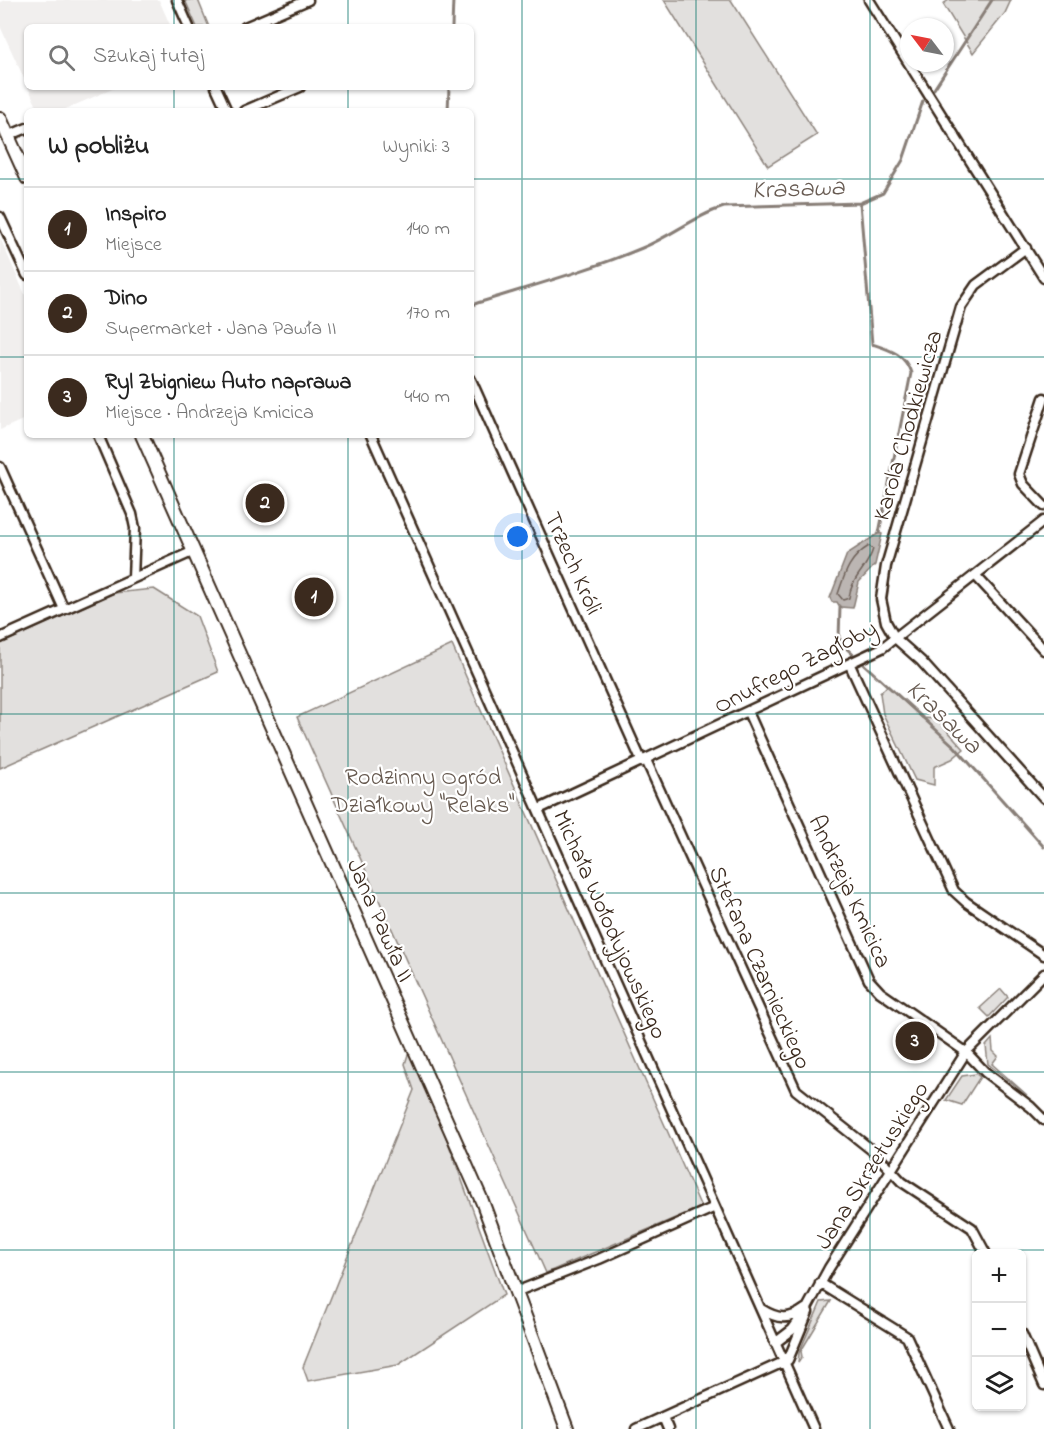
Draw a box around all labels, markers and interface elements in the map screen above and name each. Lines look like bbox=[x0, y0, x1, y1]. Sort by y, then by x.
north arrow bbox=[900, 18, 954, 72]
search box bbox=[24, 24, 474, 90]
icon: search bbox=[45, 41, 78, 74]
text: Szukaj tutaj bbox=[93, 41, 204, 73]
text: W pobliżu bbox=[48, 128, 149, 166]
text: Wyniki: 3 bbox=[383, 133, 450, 162]
water label: Krasawa bbox=[751, 169, 846, 211]
text: Inspiro bbox=[105, 199, 166, 231]
text: 1 bbox=[64, 215, 71, 244]
text: 140 m bbox=[406, 215, 450, 244]
text: Miejsce bbox=[105, 231, 162, 260]
text: Dino bbox=[105, 283, 147, 315]
text: 2 bbox=[63, 299, 72, 328]
text: 170 m bbox=[406, 299, 450, 328]
text: Supermarket · Jana Pawła II bbox=[105, 315, 336, 344]
street label: Karola Chodkiewicza bbox=[865, 326, 953, 525]
text: Ryl Zbigniew Auto naprawa bbox=[105, 367, 351, 399]
text: 3 bbox=[63, 383, 72, 412]
text: 440 m bbox=[404, 383, 450, 412]
text: Miejsce · Andrzeja Kmicica bbox=[105, 399, 314, 428]
pin: 2 bbox=[246, 480, 284, 526]
street label: Trzech Króli bbox=[534, 507, 610, 621]
your location bbox=[503, 522, 532, 551]
pin: 1 bbox=[294, 574, 334, 620]
street label: Onufrego Zagłoby bbox=[709, 612, 884, 725]
water label: Krasawa bbox=[896, 672, 990, 765]
park label: Rodzinny Ogród Działkowy "Relaks" bbox=[330, 761, 515, 825]
street label: Michała Wołodyjowskiego bbox=[541, 805, 675, 1046]
street label: Andrzeja Kmicica bbox=[798, 810, 900, 974]
street label: Jana Pawła II bbox=[336, 854, 422, 988]
street label: Stefana Czarnieckiego bbox=[698, 861, 819, 1075]
pin: 3 bbox=[896, 1018, 934, 1064]
street label: Jana Skrzetuskiego bbox=[807, 1075, 939, 1257]
map controls bbox=[972, 1249, 1026, 1411]
button: + bbox=[972, 1249, 1026, 1303]
button: − bbox=[972, 1303, 1026, 1357]
button: layers bbox=[972, 1357, 1026, 1411]

